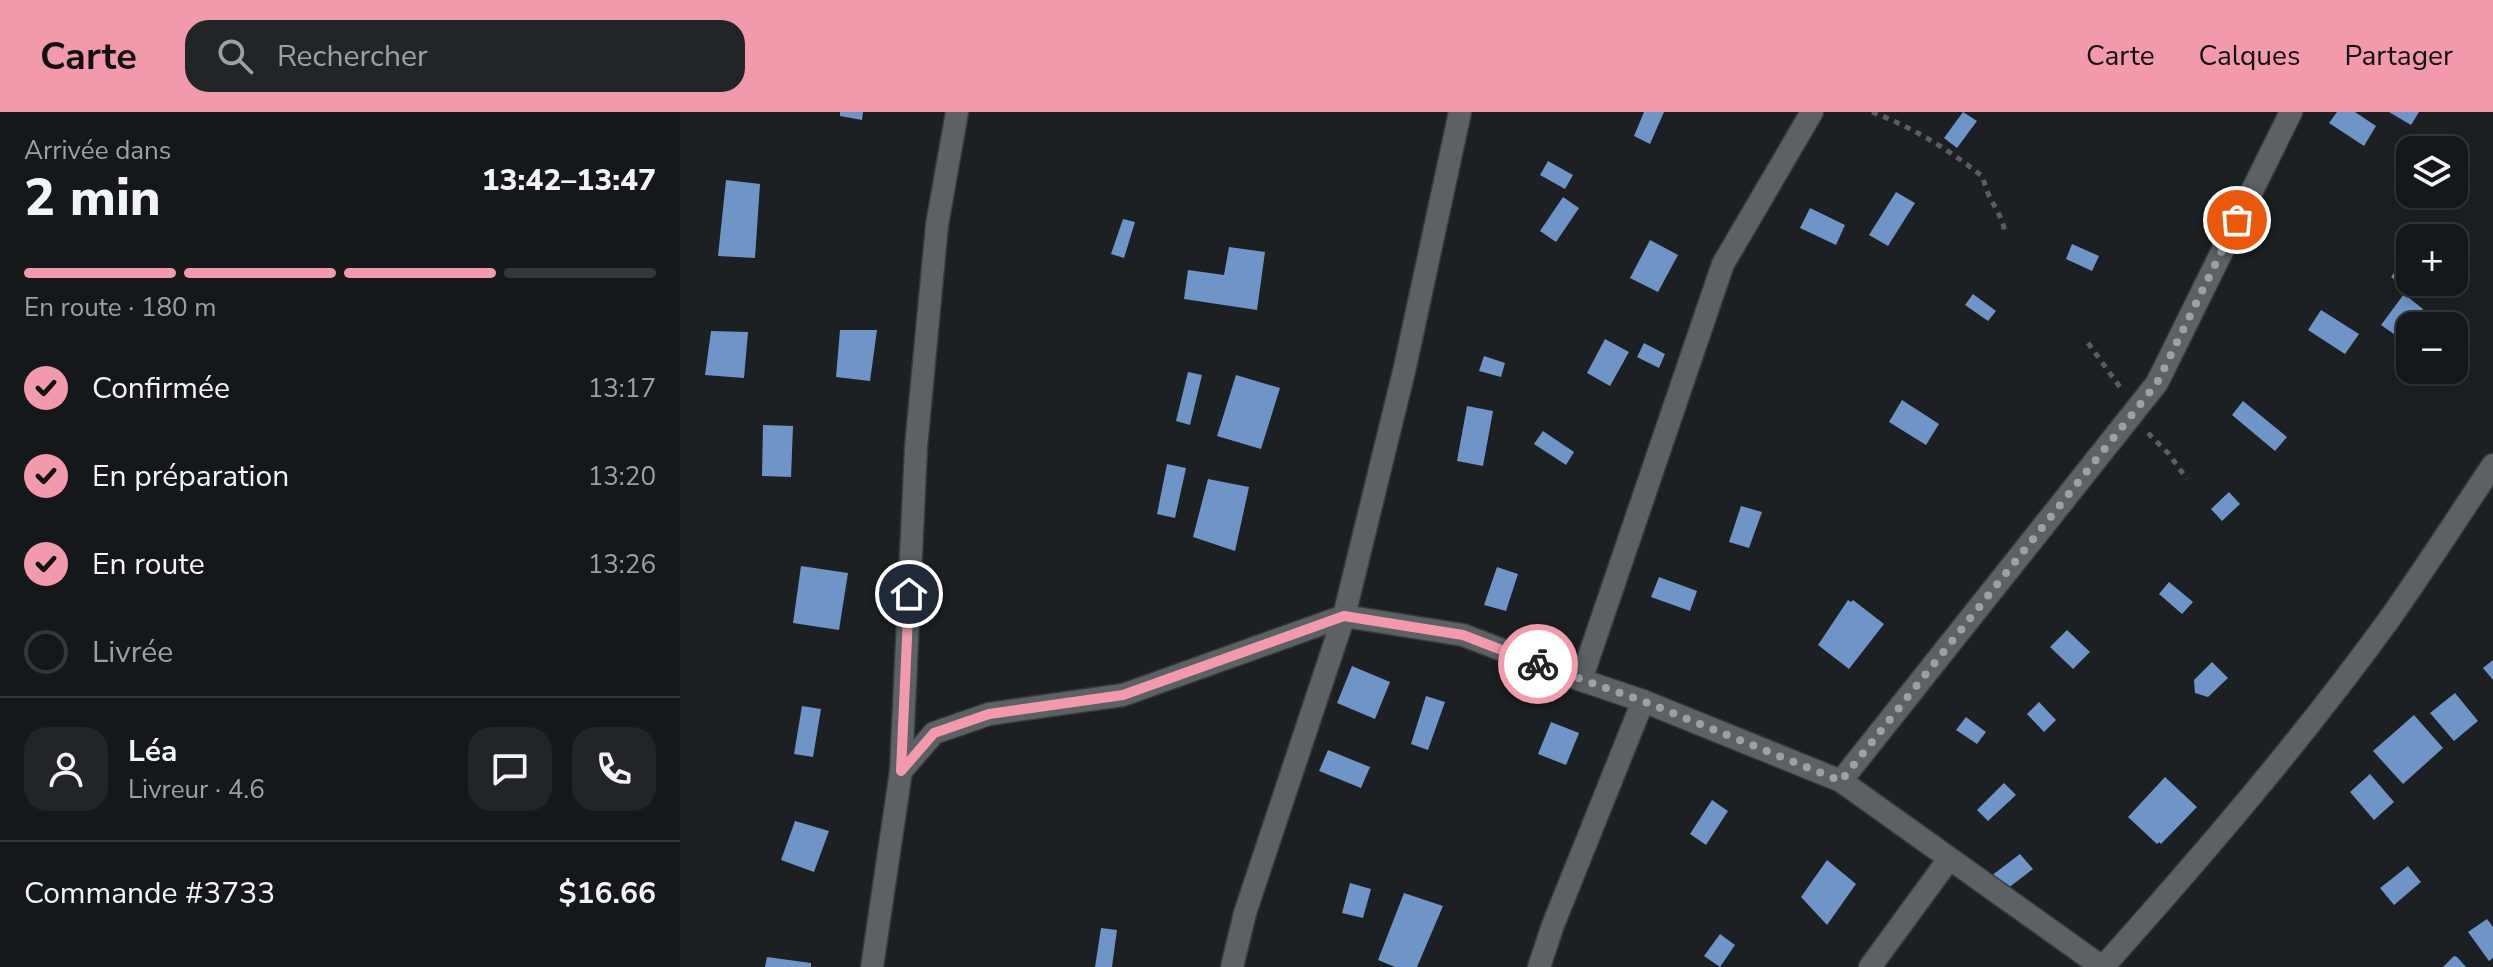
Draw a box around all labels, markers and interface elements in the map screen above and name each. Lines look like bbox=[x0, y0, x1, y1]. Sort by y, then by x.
search box bbox=[185, 20, 745, 92]
text: Carte bbox=[40, 31, 137, 82]
icon: search bbox=[213, 34, 257, 78]
text: Rechercher bbox=[277, 36, 428, 77]
text: Carte bbox=[2086, 37, 2155, 75]
text: Calques bbox=[2199, 37, 2300, 75]
text: Partager bbox=[2344, 37, 2453, 75]
text: Arrivée dans bbox=[24, 133, 171, 168]
map controls bbox=[2396, 136, 2468, 384]
button: layers bbox=[2396, 136, 2468, 208]
text: 13:42–13:47 bbox=[481, 160, 656, 201]
text: 2 min bbox=[24, 162, 161, 233]
pin bbox=[2203, 186, 2271, 254]
icon: bag bbox=[2215, 198, 2259, 242]
button: + bbox=[2396, 224, 2468, 296]
text: En route · 180 m bbox=[24, 290, 217, 325]
button: − bbox=[2396, 312, 2468, 384]
icon: check bbox=[24, 366, 68, 410]
text: Confirmée bbox=[92, 368, 230, 409]
text: 13:17 bbox=[588, 371, 656, 406]
icon: check bbox=[24, 454, 68, 498]
text: En préparation bbox=[92, 456, 289, 497]
text: 13:20 bbox=[588, 459, 656, 494]
icon: check bbox=[24, 542, 68, 586]
text: En route bbox=[92, 544, 205, 585]
text: 13:26 bbox=[588, 547, 656, 582]
pin bbox=[875, 560, 943, 628]
icon: home bbox=[887, 572, 931, 616]
courier bbox=[1498, 624, 1578, 704]
text: Livrée bbox=[92, 632, 173, 673]
icon: bike bbox=[1516, 642, 1560, 686]
button: person bbox=[24, 727, 108, 811]
button: chat bbox=[468, 727, 552, 811]
button: phone bbox=[572, 727, 656, 811]
text: Léa bbox=[128, 731, 177, 772]
text: Livreur · 4.6 bbox=[128, 772, 265, 807]
text: Commande #3733 bbox=[24, 873, 275, 914]
text: $16.66 bbox=[559, 873, 656, 914]

